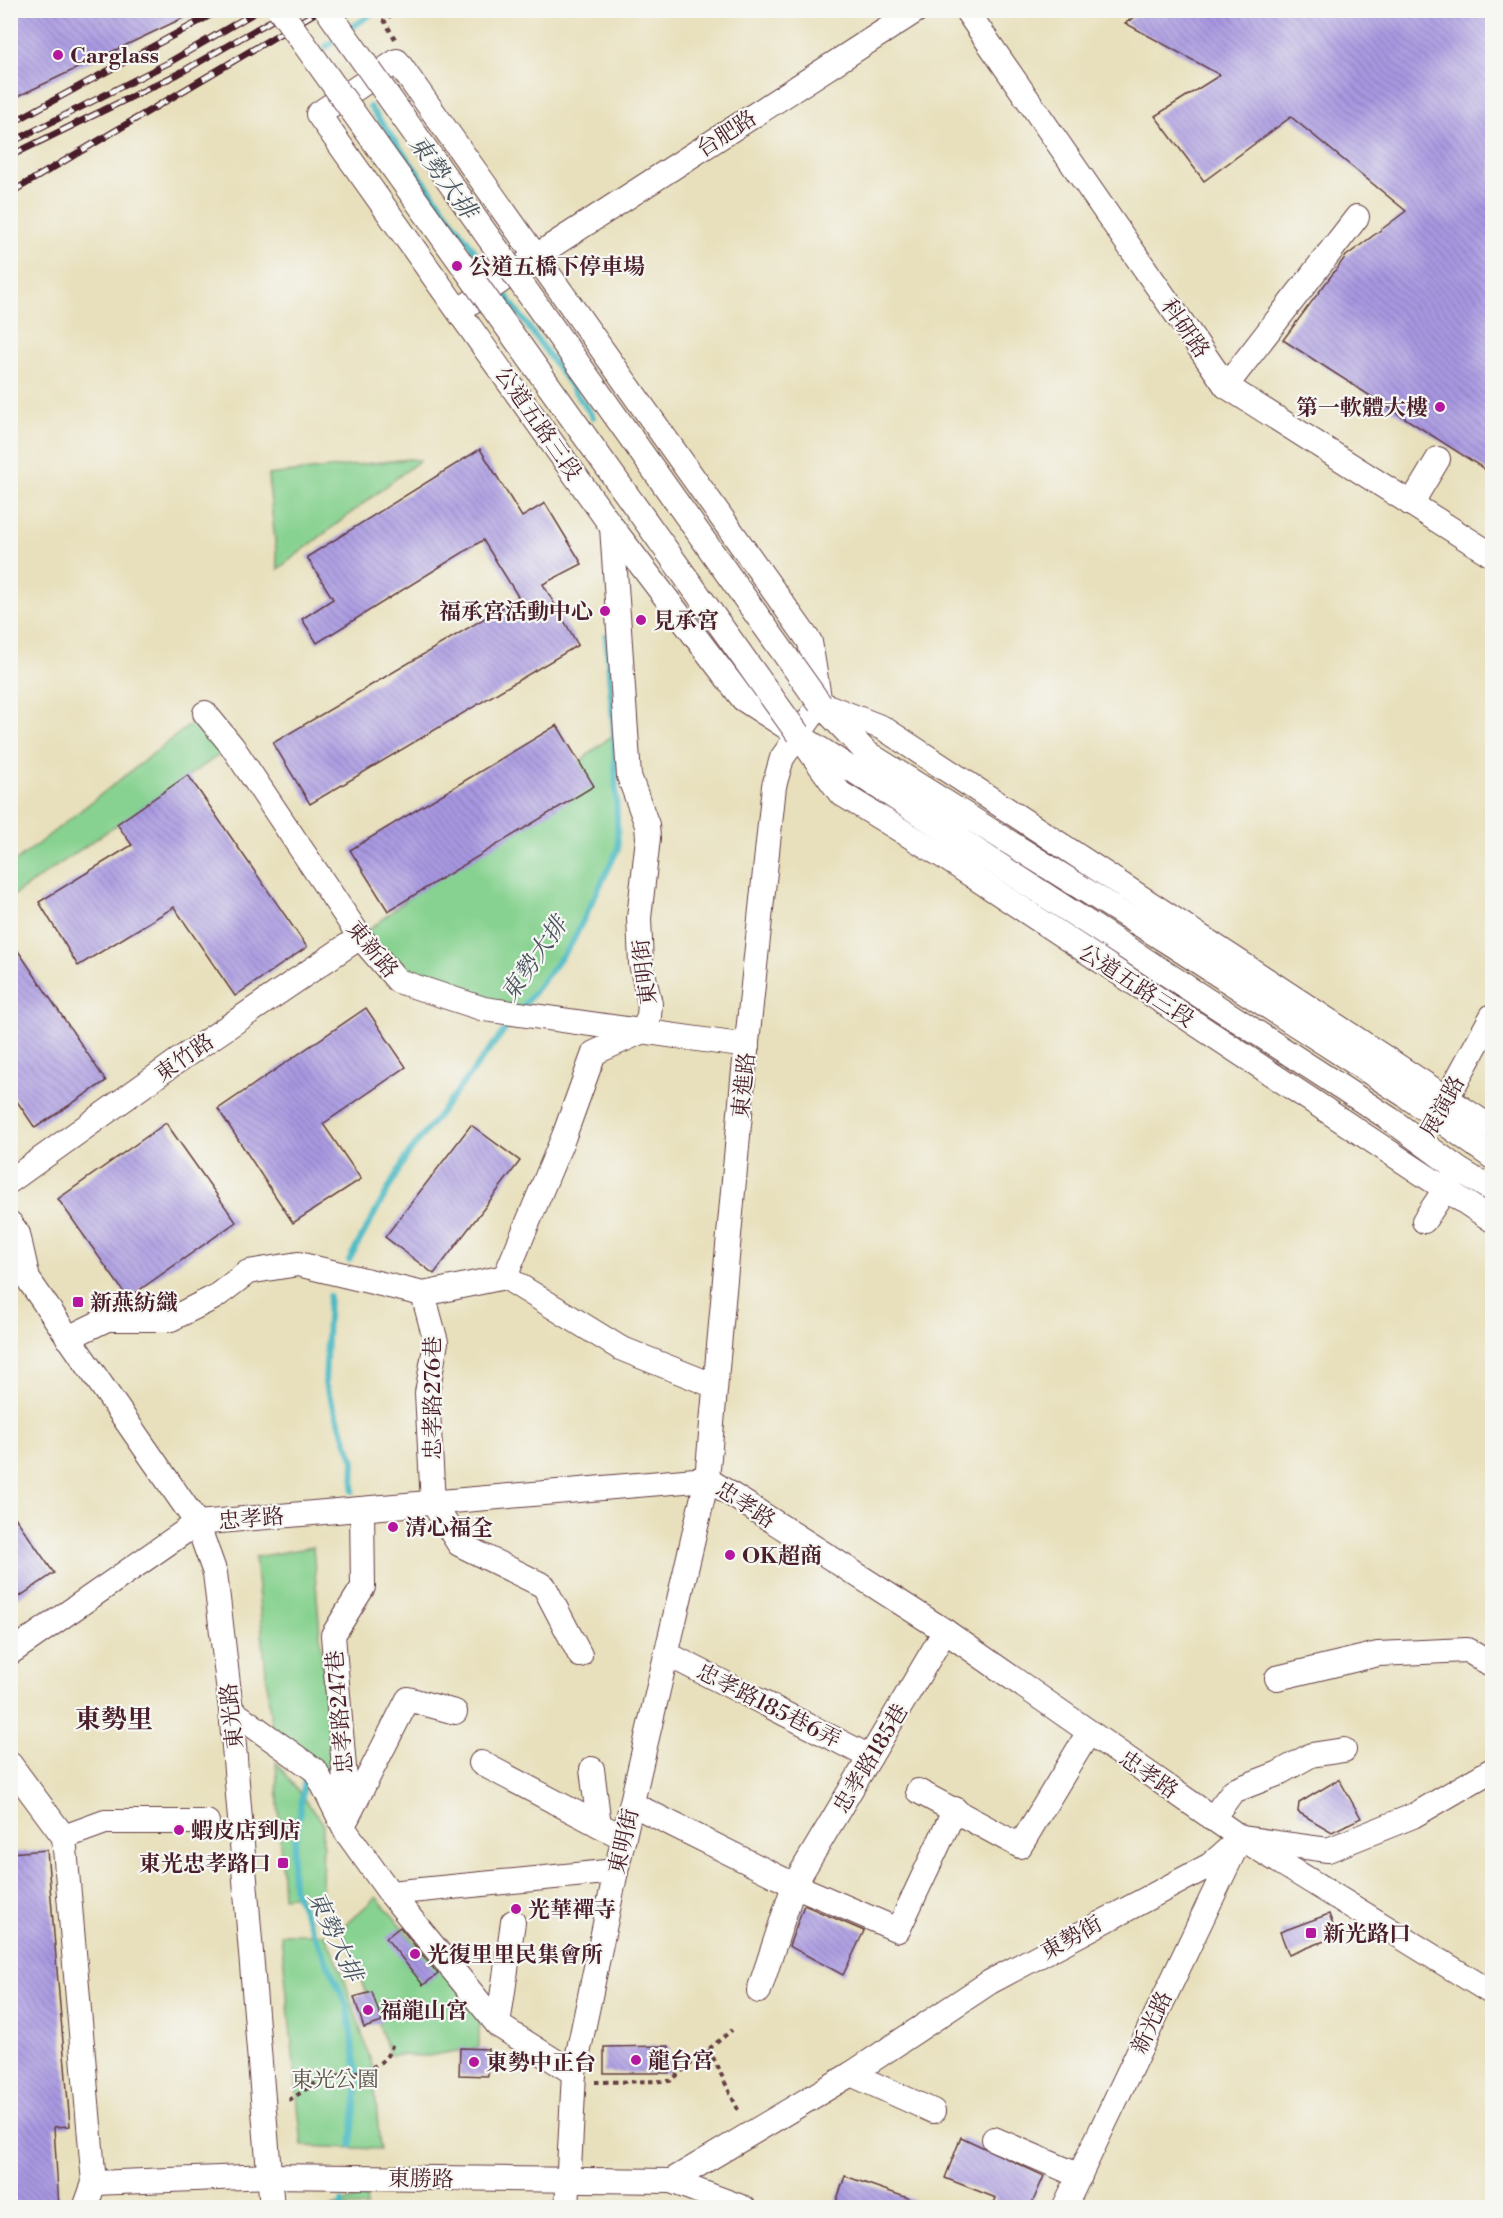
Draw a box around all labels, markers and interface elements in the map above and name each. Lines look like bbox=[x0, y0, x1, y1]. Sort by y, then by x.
place label: Carglass bbox=[70, 43, 159, 70]
marker: Carglass bbox=[51, 48, 65, 62]
street label: 台肥路 bbox=[692, 105, 762, 164]
water label: 東勢大排 bbox=[402, 130, 484, 228]
place label: 公道五橋下停車場 bbox=[469, 254, 645, 281]
marker: 公道五橋下停車場 bbox=[450, 259, 464, 273]
street label: 科研路 bbox=[1155, 294, 1215, 364]
street label: 公道五路三段 bbox=[489, 362, 587, 486]
place label: 第一軟體大樓 bbox=[1296, 395, 1428, 422]
marker: 第一軟體大樓 bbox=[1433, 400, 1447, 414]
place label: 福承宮活動中心 bbox=[439, 599, 593, 626]
marker: 福承宮活動中心 bbox=[598, 604, 612, 618]
place label: 見承宮 bbox=[653, 608, 719, 635]
marker: 見承宮 bbox=[634, 613, 648, 627]
water label: 東勢大排 bbox=[495, 909, 576, 1007]
street label: 東新路 bbox=[340, 916, 403, 984]
street label: 東明街 bbox=[628, 937, 663, 1006]
street label: 公道五路三段 bbox=[1073, 939, 1199, 1034]
street label: 東竹路 bbox=[150, 1028, 220, 1088]
street label: 東進路 bbox=[728, 1051, 761, 1119]
street label: 展演路 bbox=[1416, 1071, 1471, 1142]
place label: 新燕紡織 bbox=[90, 1290, 178, 1317]
marker: 新燕紡織 bbox=[71, 1295, 85, 1309]
street label: 忠孝路276巷 bbox=[420, 1336, 447, 1460]
street label: 忠孝路 bbox=[710, 1476, 780, 1535]
street label: 忠孝路 bbox=[217, 1503, 285, 1536]
place label: 清心福全 bbox=[405, 1515, 493, 1542]
marker: 清心福全 bbox=[386, 1520, 400, 1534]
place label: OK超商 bbox=[742, 1543, 822, 1570]
marker: OK超商 bbox=[723, 1548, 737, 1562]
street label: 忠孝路247巷 bbox=[322, 1649, 359, 1775]
street label: 忠孝路185巷6弄 bbox=[692, 1658, 845, 1754]
street label: 東光路 bbox=[216, 1682, 249, 1750]
street label: 忠孝路185巷 bbox=[828, 1699, 914, 1818]
district label: 東勢里 bbox=[75, 1704, 153, 1736]
street label: 忠孝路 bbox=[1113, 1745, 1183, 1805]
street label: 東明街 bbox=[604, 1806, 645, 1877]
place label: 蝦皮店到店 bbox=[191, 1818, 301, 1845]
marker: 蝦皮店到店 bbox=[172, 1823, 186, 1837]
place label: 東光忠孝路口 bbox=[139, 1851, 271, 1878]
marker: 東光忠孝路口 bbox=[276, 1856, 290, 1870]
water label: 東勢大排 bbox=[300, 1887, 369, 1989]
place label: 光華禪寺 bbox=[528, 1897, 616, 1924]
marker: 光華禪寺 bbox=[509, 1902, 523, 1916]
street label: 東勢街 bbox=[1036, 1911, 1107, 1966]
place label: 新光路口 bbox=[1323, 1921, 1411, 1948]
marker: 新光路口 bbox=[1304, 1926, 1318, 1940]
place label: 光復里里民集會所 bbox=[427, 1942, 603, 1969]
marker: 光復里里民集會所 bbox=[408, 1947, 422, 1961]
street label: 新光路 bbox=[1126, 1987, 1179, 2058]
place label: 福龍山宮 bbox=[380, 1998, 468, 2025]
marker: 福龍山宮 bbox=[361, 2003, 375, 2017]
place label: 龍台宮 bbox=[648, 2048, 714, 2075]
place label: 東勢中正台 bbox=[486, 2050, 596, 2077]
marker: 龍台宮 bbox=[629, 2053, 643, 2067]
marker: 東勢中正台 bbox=[467, 2055, 481, 2069]
park label: 東光公園 bbox=[291, 2067, 379, 2094]
street label: 東勝路 bbox=[388, 2165, 454, 2194]

